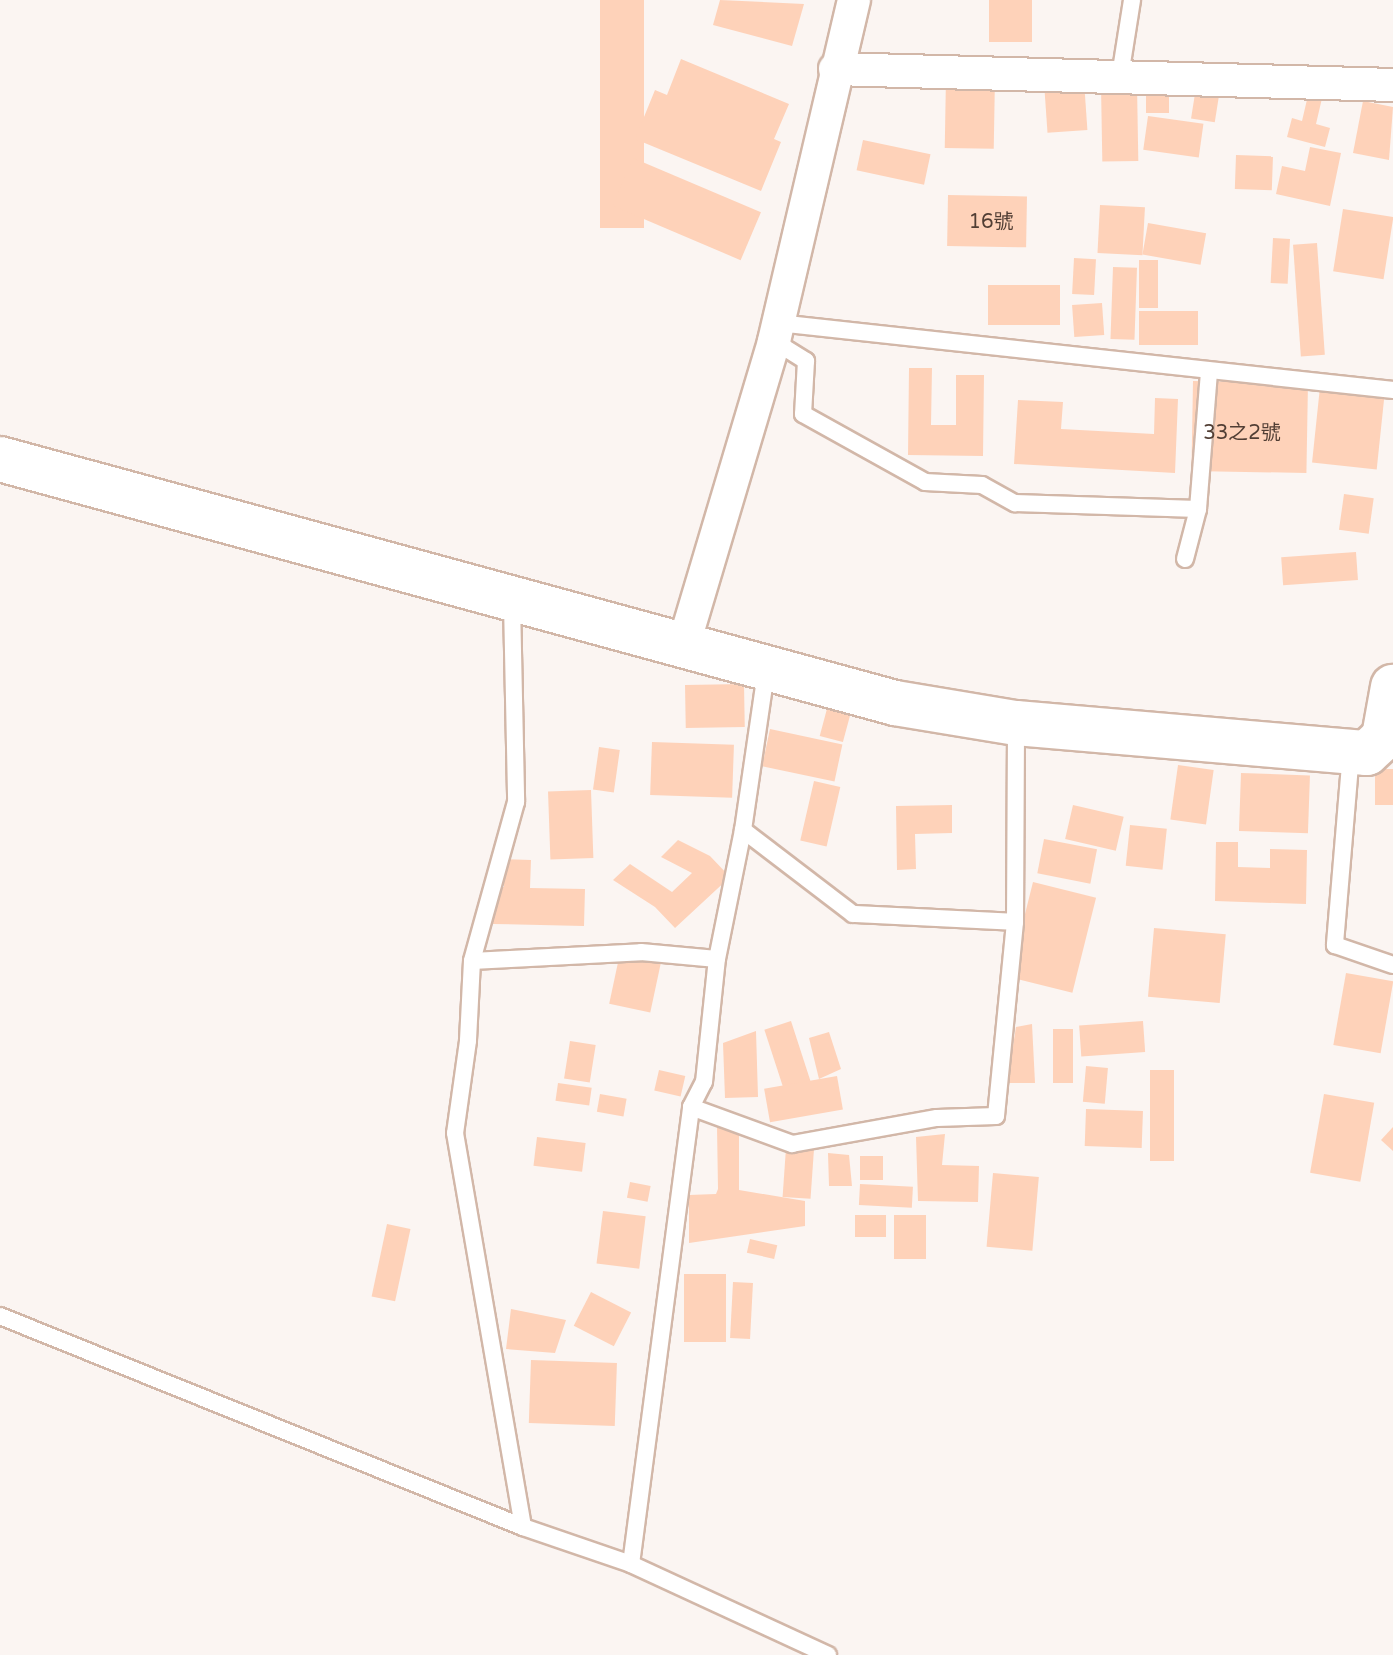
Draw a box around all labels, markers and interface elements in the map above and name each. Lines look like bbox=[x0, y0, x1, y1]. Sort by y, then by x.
house number: 16號 bbox=[968, 210, 1014, 234]
house number: 33之2號 bbox=[1203, 421, 1281, 445]

